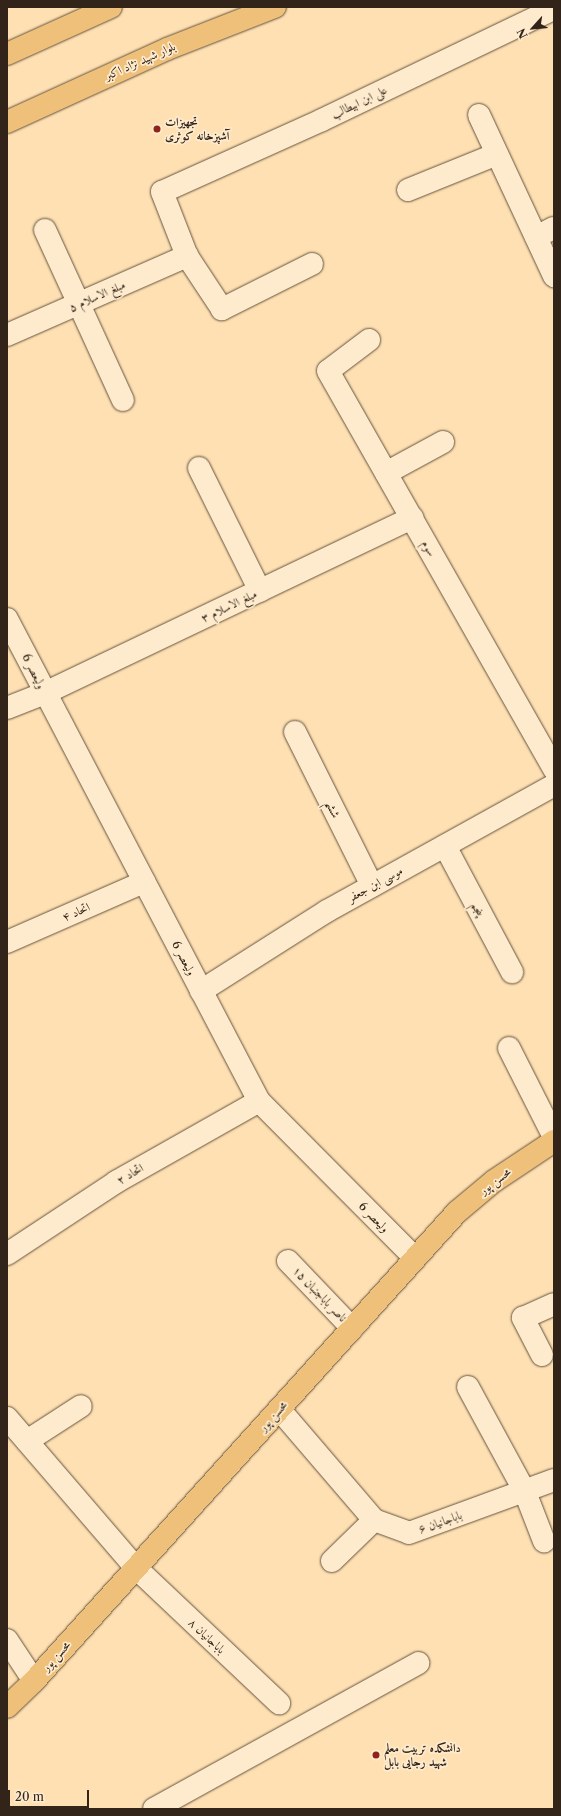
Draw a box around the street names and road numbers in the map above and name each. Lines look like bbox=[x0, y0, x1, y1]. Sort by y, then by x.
street label: بلوار شهید نژاد اکبر bbox=[102, 39, 178, 83]
street label: علی ابن ابیطالب bbox=[329, 82, 389, 122]
street label: مبلغ الاسلام ۵ bbox=[67, 277, 127, 315]
street label: سوم bbox=[419, 537, 439, 559]
street label: مبلغ الاسلام ۳ bbox=[199, 586, 259, 626]
street label: ولیعصر 6 bbox=[19, 651, 49, 691]
street label: ششم bbox=[323, 798, 343, 820]
street label: موسی ابن جعفر bbox=[345, 863, 405, 905]
street label: پنجم bbox=[468, 899, 488, 919]
street label: اتحاد ۴ bbox=[60, 900, 92, 924]
street label: ولیعصر 6 bbox=[169, 938, 199, 978]
street label: اتحاد ۲ bbox=[114, 1161, 146, 1187]
street label: محسن پور bbox=[476, 1164, 514, 1198]
street label: ولیعصر 6 bbox=[356, 1199, 392, 1235]
street label: ناصر باباجنبان ۱۵ bbox=[290, 1263, 350, 1325]
street label: محسن پور bbox=[256, 1398, 290, 1434]
street label: باباجانیان ۶ bbox=[416, 1508, 464, 1536]
street label: باباجانیان ۸ bbox=[186, 1615, 228, 1657]
street label: محسن پور bbox=[39, 1638, 73, 1674]

